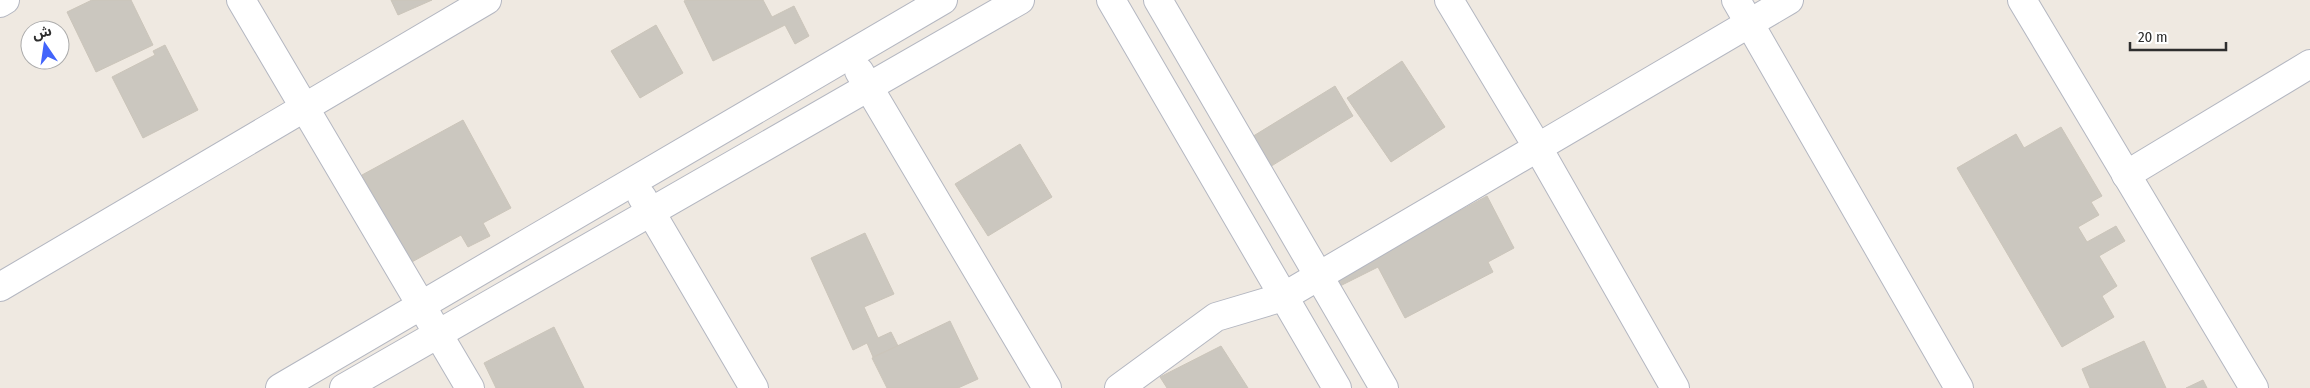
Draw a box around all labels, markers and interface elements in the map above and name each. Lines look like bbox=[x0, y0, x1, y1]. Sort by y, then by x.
north arrow bbox=[20, 20, 70, 70]
scale bar bbox=[2130, 20, 2226, 52]
text: ش bbox=[31, 22, 53, 43]
text: 20 m bbox=[2138, 28, 2168, 46]

